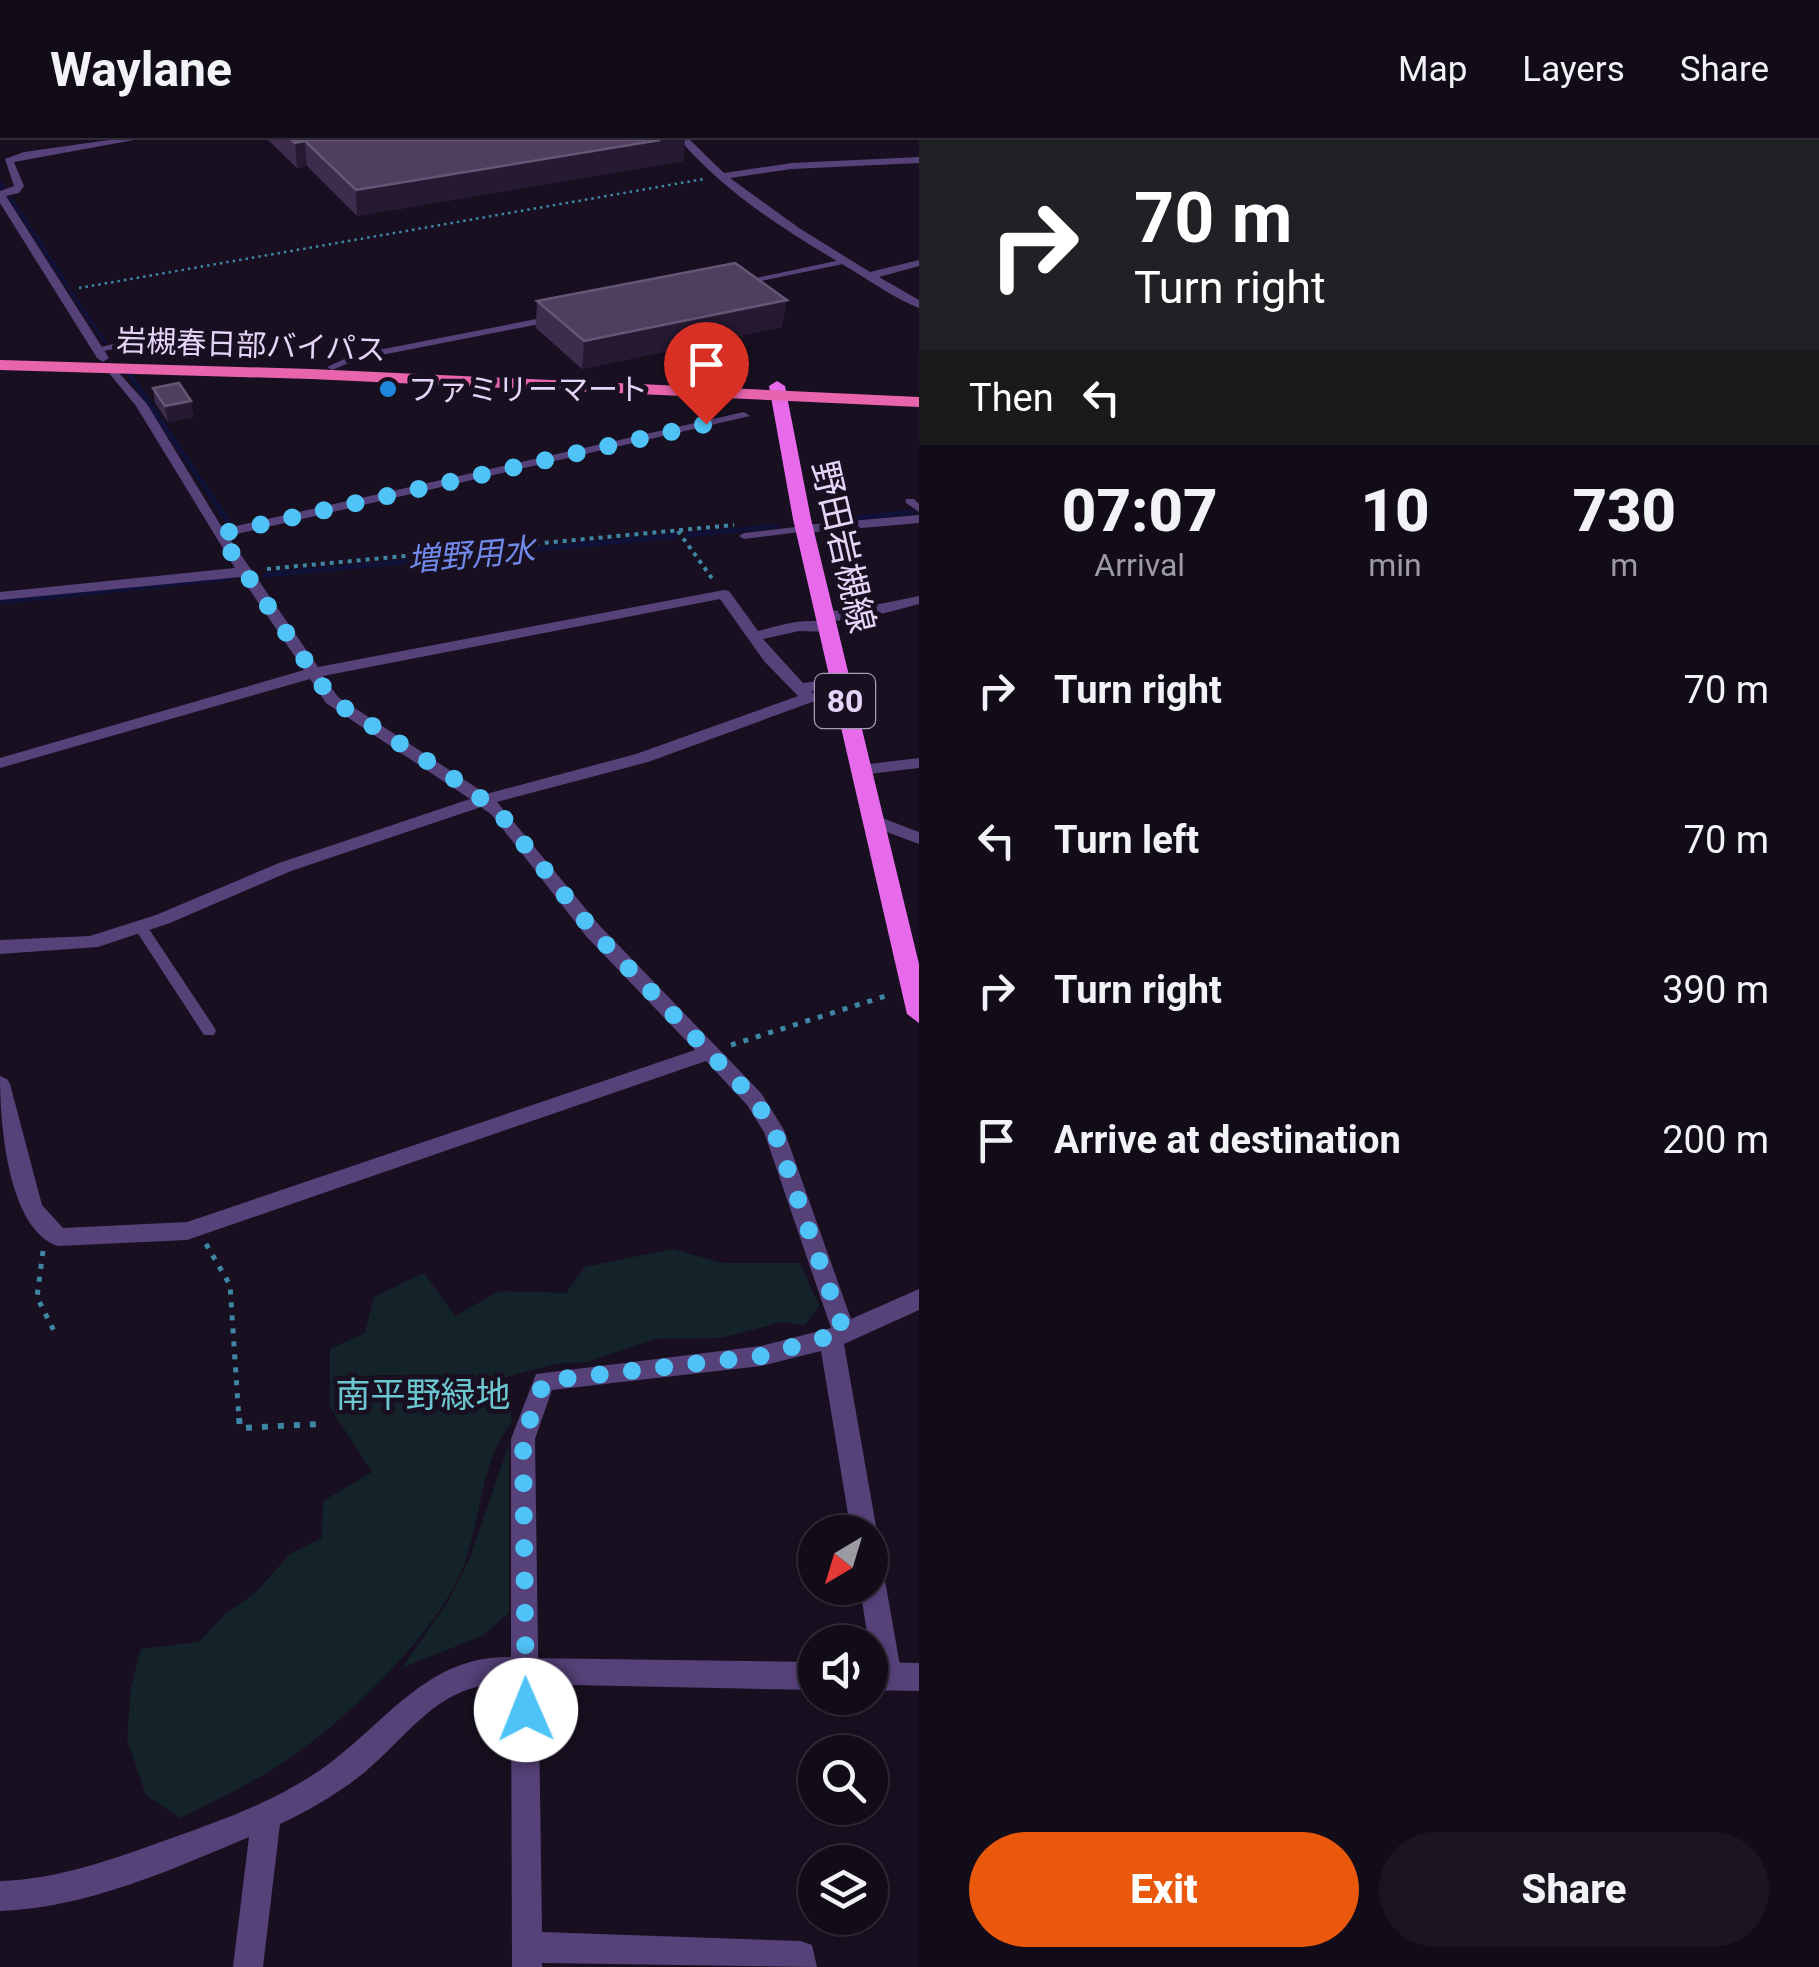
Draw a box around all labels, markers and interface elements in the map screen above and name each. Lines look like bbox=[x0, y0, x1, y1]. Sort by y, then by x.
text: Waylane bbox=[50, 41, 232, 98]
text: Map bbox=[1398, 49, 1467, 90]
text: Layers bbox=[1522, 49, 1625, 90]
text: Share bbox=[1680, 49, 1769, 90]
text: 70 m bbox=[1134, 177, 1292, 259]
icon: right bbox=[969, 180, 1099, 310]
text: Turn right bbox=[1134, 261, 1326, 314]
pin bbox=[664, 322, 749, 425]
street label: 岩槻春日部バイパス bbox=[116, 323, 386, 367]
icon: arrive bbox=[679, 337, 734, 392]
icon: left bbox=[1074, 370, 1129, 425]
place label: ファミリーマート bbox=[408, 372, 648, 407]
text: Then bbox=[969, 376, 1054, 420]
marker: ファミリーマート bbox=[377, 378, 399, 400]
street label: 野田岩槻線 bbox=[803, 457, 883, 637]
text: 07:07 bbox=[1062, 475, 1218, 546]
text: 10 bbox=[1360, 475, 1430, 546]
text: 730 bbox=[1572, 475, 1676, 546]
water label: 増野用水 bbox=[406, 530, 539, 580]
text: Arrival bbox=[1094, 546, 1185, 584]
text: min bbox=[1368, 546, 1422, 584]
text: m bbox=[1610, 546, 1638, 584]
icon: right bbox=[969, 663, 1024, 718]
text: Turn right bbox=[1054, 668, 1222, 712]
text: 70 m bbox=[1684, 668, 1769, 712]
road number: 80 bbox=[815, 674, 875, 728]
icon: left bbox=[969, 813, 1024, 868]
text: Turn left bbox=[1054, 818, 1199, 862]
text: 70 m bbox=[1684, 818, 1769, 862]
icon: right bbox=[969, 963, 1024, 1018]
text: Turn right bbox=[1054, 968, 1222, 1012]
text: 390 m bbox=[1662, 968, 1769, 1012]
icon: arrive bbox=[969, 1113, 1024, 1168]
text: Arrive at destination bbox=[1054, 1118, 1401, 1162]
text: 200 m bbox=[1662, 1118, 1769, 1162]
park label: 南平野緑地 bbox=[335, 1375, 511, 1416]
north arrow bbox=[798, 1515, 888, 1605]
map controls bbox=[798, 1515, 888, 1935]
button: sound bbox=[798, 1625, 888, 1715]
position arrow bbox=[474, 1658, 578, 1762]
button: search bbox=[798, 1735, 888, 1825]
button: Exit bbox=[969, 1832, 1359, 1947]
button: Share bbox=[1379, 1832, 1769, 1947]
button: layers bbox=[798, 1845, 888, 1935]

